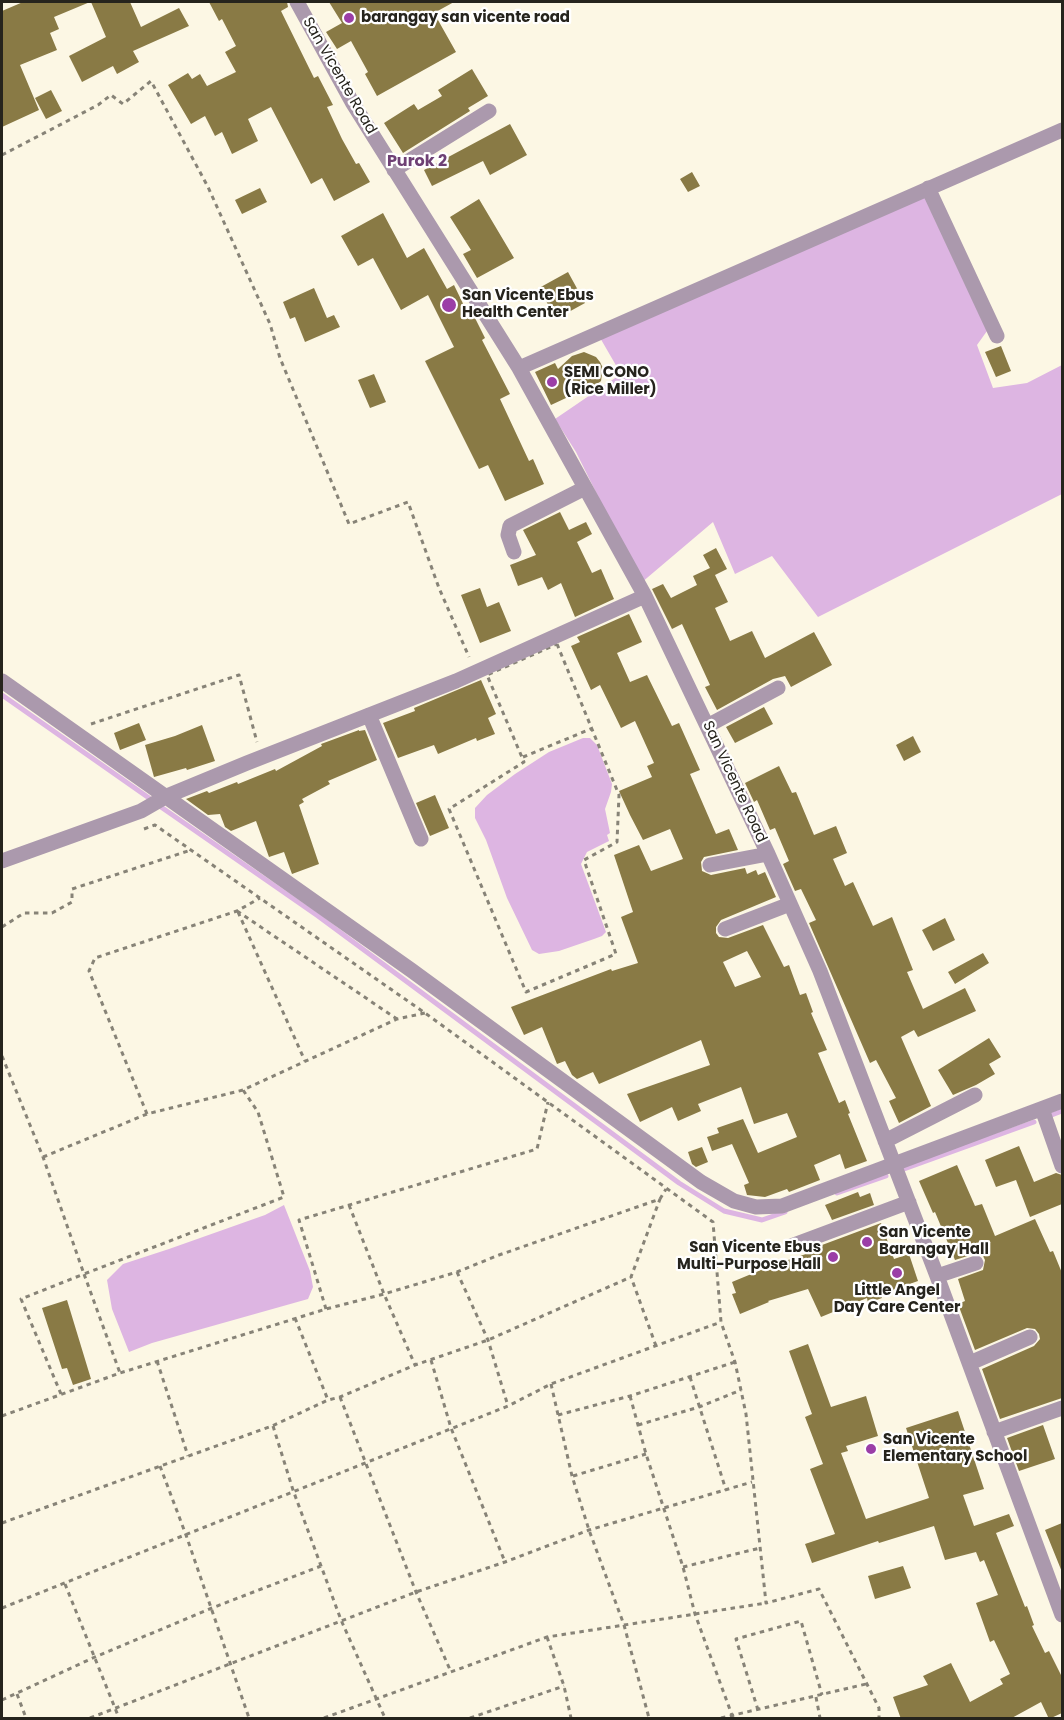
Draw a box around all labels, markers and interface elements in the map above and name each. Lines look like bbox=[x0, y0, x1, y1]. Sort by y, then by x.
place label: barangay san vicente road bbox=[361, 9, 570, 27]
marker: barangay san vicente road bbox=[342, 11, 356, 25]
street label: San Vicente Road bbox=[298, 14, 380, 138]
district label: Purok 2 bbox=[387, 152, 447, 172]
place label: San Vicente Ebus Health Center bbox=[462, 287, 594, 322]
marker: San Vicente Ebus Health Center bbox=[440, 296, 458, 314]
place label: SEMI CONO (Rice Miller) bbox=[564, 364, 657, 399]
marker: SEMI CONO (Rice Miller) bbox=[545, 375, 559, 389]
street label: San Vicente Road bbox=[698, 718, 770, 846]
place label: San Vicente Barangay Hall bbox=[879, 1224, 989, 1259]
marker: San Vicente Barangay Hall bbox=[860, 1235, 874, 1249]
place label: San Vicente Ebus Multi-Purpose Hall bbox=[677, 1239, 821, 1274]
marker: San Vicente Ebus Multi-Purpose Hall bbox=[826, 1250, 840, 1264]
marker: Little Angel Day Care Center bbox=[890, 1266, 904, 1280]
place label: Little Angel Day Care Center bbox=[834, 1282, 960, 1317]
place label: San Vicente Elementary School bbox=[883, 1431, 1027, 1466]
marker: San Vicente Elementary School bbox=[864, 1442, 878, 1456]

